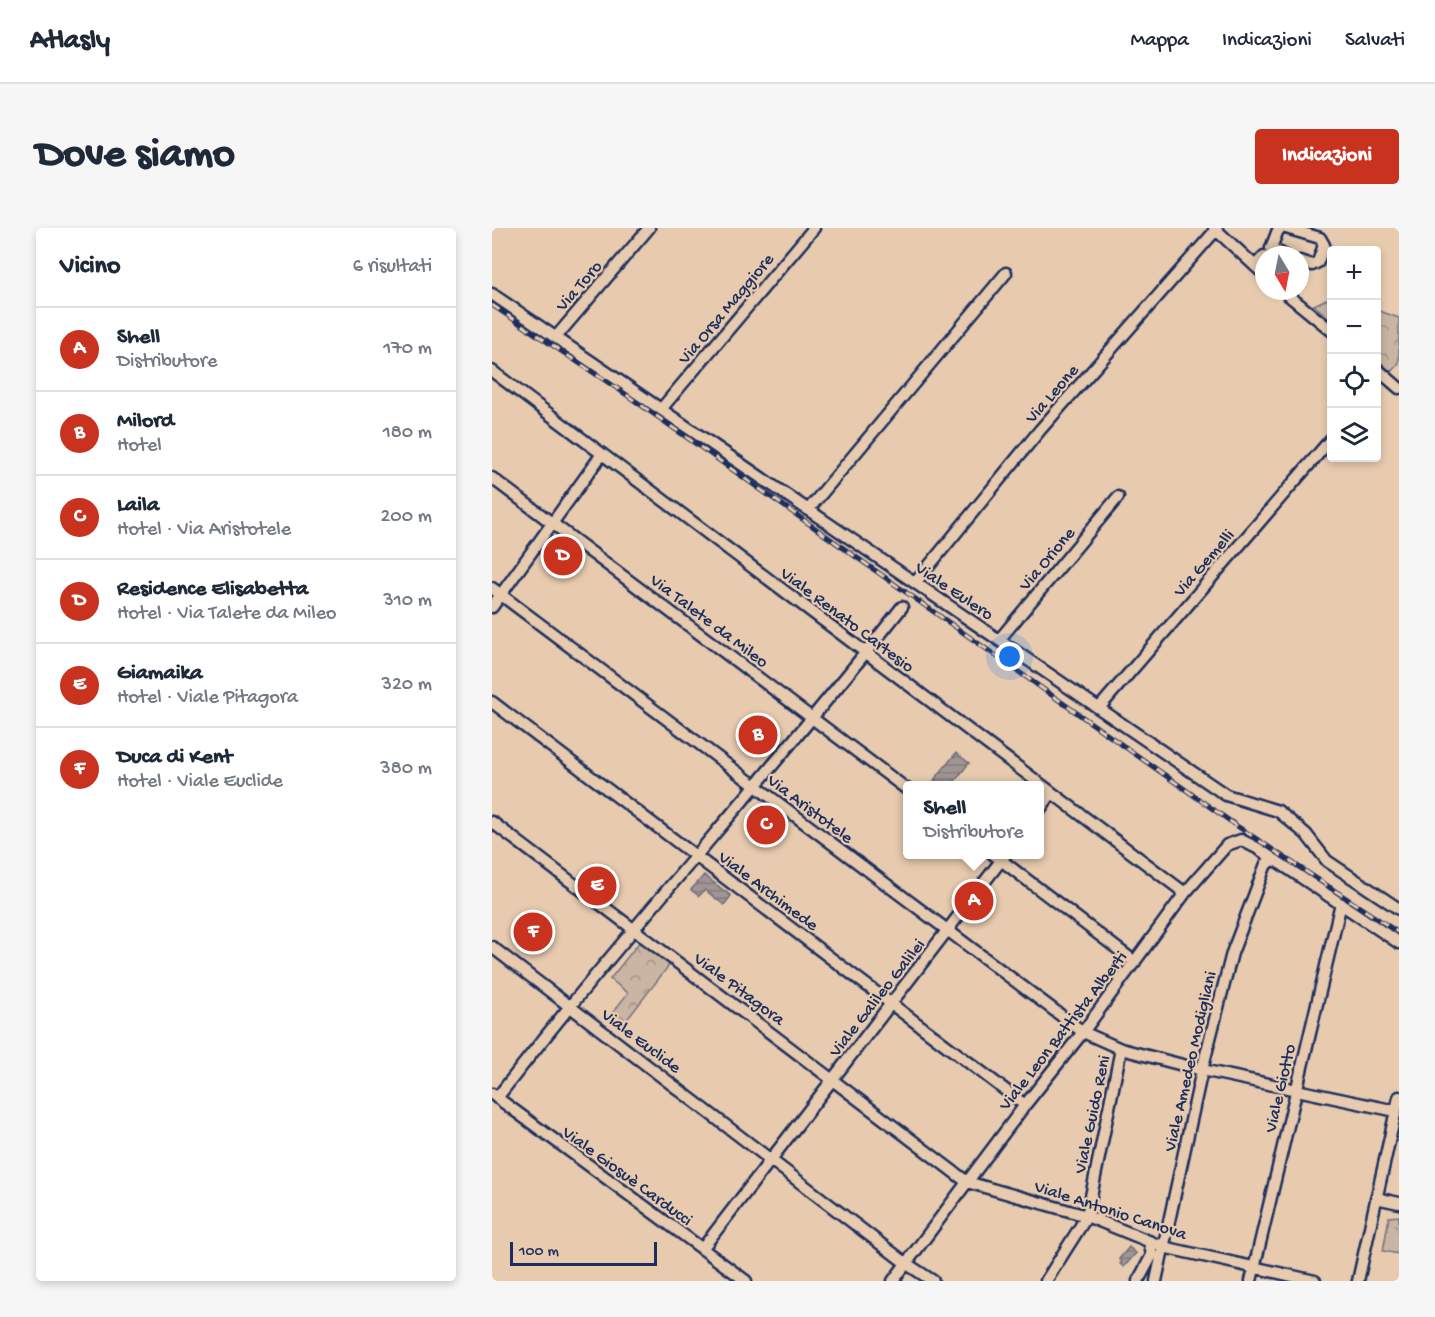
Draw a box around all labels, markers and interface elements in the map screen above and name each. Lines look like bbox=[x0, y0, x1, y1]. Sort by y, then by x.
text: Atlasly bbox=[30, 25, 110, 58]
text: Mappa bbox=[1130, 29, 1189, 54]
text: Indicazioni bbox=[1222, 29, 1312, 54]
text: Salvati bbox=[1345, 29, 1405, 54]
button: Indicazioni bbox=[1255, 129, 1399, 184]
text: Dove siamo bbox=[36, 132, 235, 181]
north arrow bbox=[1255, 246, 1309, 300]
map controls bbox=[1327, 246, 1381, 462]
button: + bbox=[1327, 246, 1381, 300]
street label: Via Orsa Maggiore bbox=[674, 249, 780, 370]
text: Vicino bbox=[60, 252, 120, 283]
text: 6 risultati bbox=[353, 256, 432, 279]
street label: Via Toro bbox=[552, 257, 608, 317]
button: − bbox=[1327, 300, 1381, 354]
text: Shell bbox=[117, 325, 160, 351]
text: A bbox=[74, 338, 85, 361]
text: 170 m bbox=[383, 338, 432, 361]
text: Distributore bbox=[117, 351, 217, 374]
button: locate bbox=[1327, 354, 1381, 408]
street label: Via Leone bbox=[1021, 360, 1085, 429]
button: layers bbox=[1327, 408, 1381, 462]
text: Milord bbox=[117, 409, 174, 435]
text: B bbox=[74, 422, 85, 445]
text: 180 m bbox=[383, 422, 432, 445]
text: Hotel bbox=[117, 435, 162, 458]
text: Laila bbox=[117, 493, 159, 519]
text: C bbox=[74, 506, 85, 529]
text: 200 m bbox=[381, 506, 432, 529]
text: Hotel · Via Aristotele bbox=[117, 519, 291, 542]
street label: Via Orione bbox=[1015, 523, 1081, 596]
street label: Via Gemelli bbox=[1169, 525, 1240, 602]
pin: D bbox=[544, 534, 582, 578]
street label: Viale Eulero bbox=[910, 558, 997, 626]
street label: Viale Renato Cartesio bbox=[775, 563, 918, 678]
street label: Via Talete da Mileo bbox=[644, 570, 772, 673]
text: Residence Elisabetta bbox=[117, 577, 308, 603]
text: D bbox=[73, 590, 86, 613]
text: 310 m bbox=[383, 590, 432, 613]
text: Hotel · Via Talete da Mileo bbox=[117, 603, 336, 626]
your location bbox=[995, 642, 1024, 671]
text: Giamaika bbox=[117, 661, 203, 687]
text: E bbox=[73, 674, 86, 697]
text: 320 m bbox=[382, 674, 432, 697]
text: Hotel · Viale Pitagora bbox=[117, 687, 298, 710]
pin: B bbox=[738, 712, 778, 758]
text: Duca di Kent bbox=[117, 745, 232, 771]
text: F bbox=[74, 758, 85, 781]
text: 380 m bbox=[380, 758, 432, 781]
street label: Via Aristotele bbox=[762, 770, 857, 850]
text: Hotel · Viale Euclide bbox=[117, 771, 283, 794]
popup bbox=[903, 781, 1044, 859]
text: Shell bbox=[923, 796, 966, 822]
pin: C bbox=[746, 802, 786, 848]
text: Distributore bbox=[923, 822, 1024, 845]
street label: Viale Archimede bbox=[712, 847, 822, 937]
pin: E bbox=[578, 864, 616, 908]
pin: A bbox=[954, 878, 994, 924]
pin: F bbox=[514, 910, 552, 954]
street label: Viale Galileo Galilei bbox=[825, 935, 931, 1062]
street label: Viale Pitagora bbox=[688, 948, 789, 1032]
street label: Viale Leon Battista Alberti bbox=[995, 948, 1133, 1116]
street label: Viale Amedeo Modigliani bbox=[1160, 969, 1222, 1155]
street label: Viale Euclide bbox=[595, 1004, 685, 1079]
street label: Viale Giotto bbox=[1261, 1042, 1302, 1136]
street label: Viale Guido Reni bbox=[1070, 1053, 1116, 1177]
street label: Viale Giosuè Carducci bbox=[556, 1122, 696, 1231]
street label: Viale Antonio Canova bbox=[1030, 1177, 1190, 1246]
scale bar bbox=[510, 1239, 657, 1266]
text: 100 m bbox=[519, 1243, 559, 1262]

